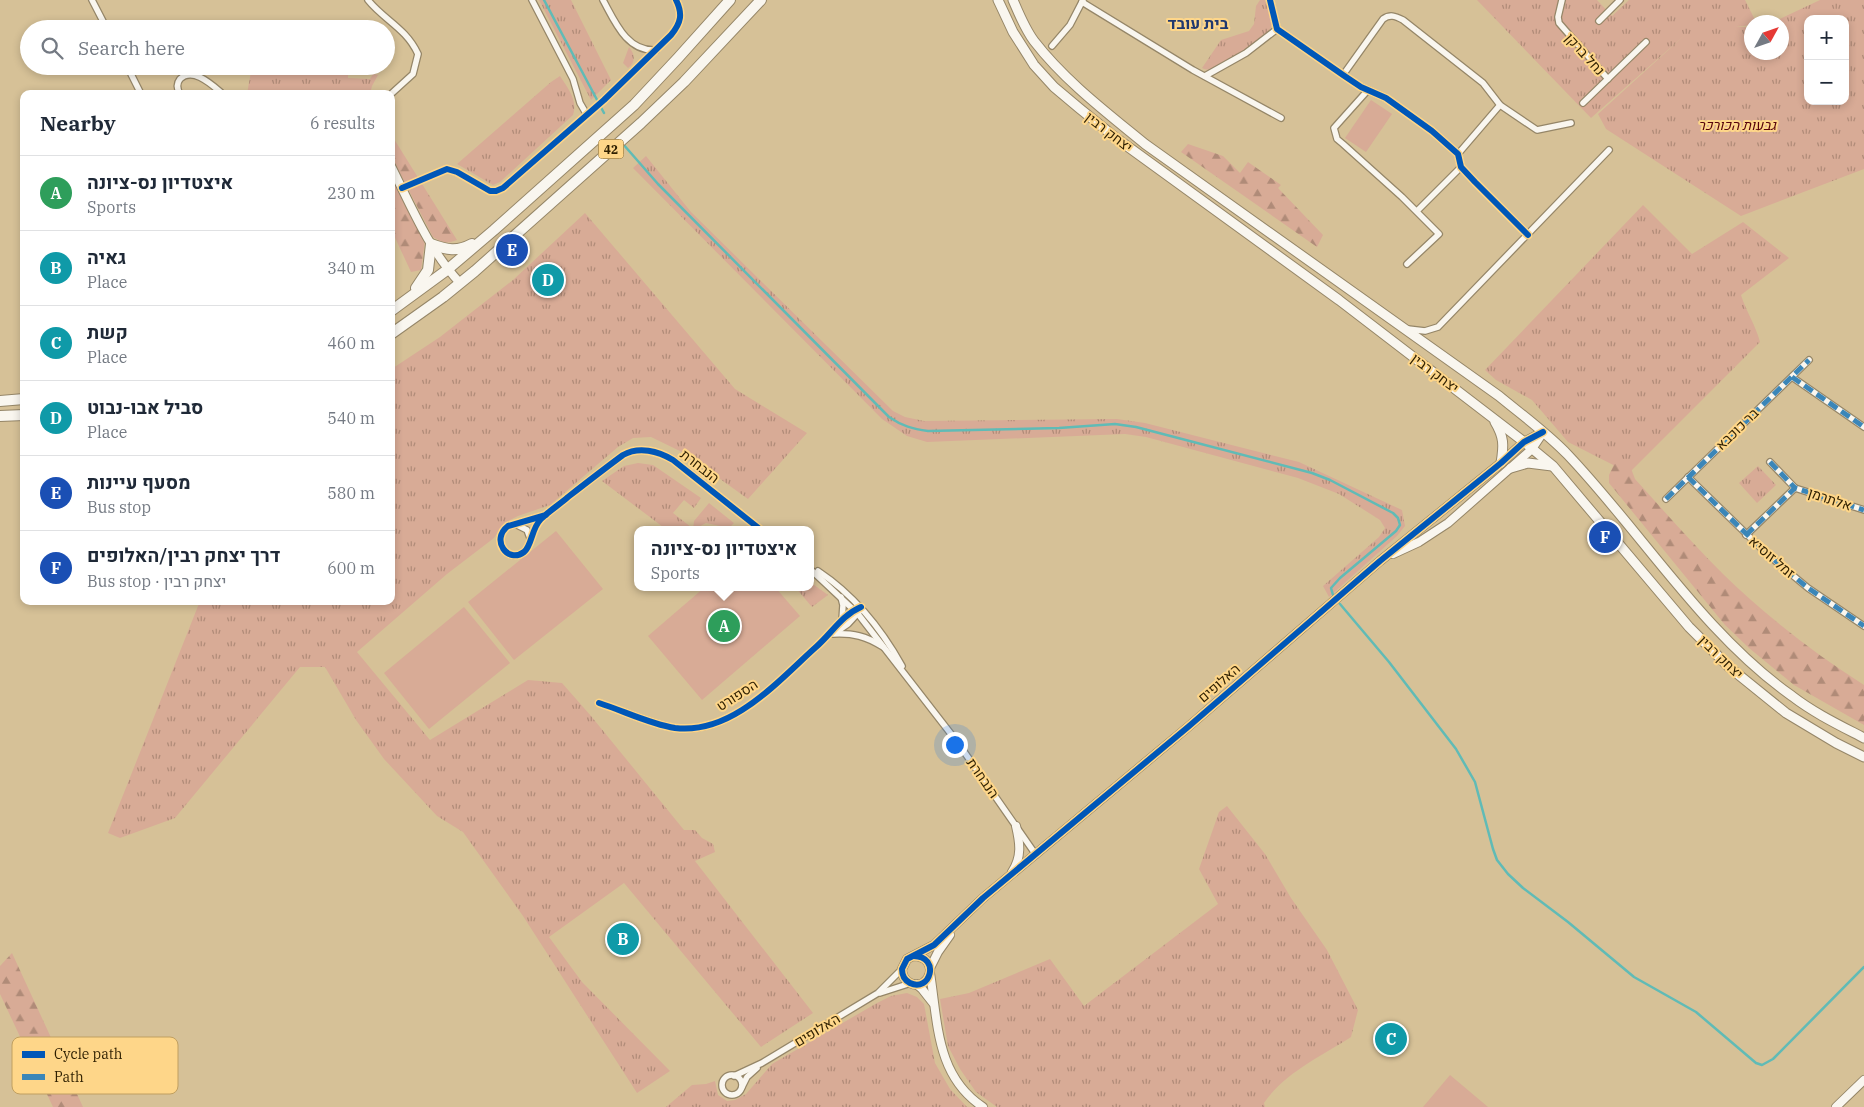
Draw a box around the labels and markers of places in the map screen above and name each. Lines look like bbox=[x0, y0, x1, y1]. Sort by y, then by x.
pin: E bbox=[496, 231, 528, 269]
pin: D bbox=[532, 261, 564, 299]
pin: F bbox=[1589, 518, 1621, 556]
pin: A bbox=[708, 607, 740, 645]
pin: B bbox=[607, 920, 639, 958]
pin: C bbox=[1375, 1020, 1407, 1058]

